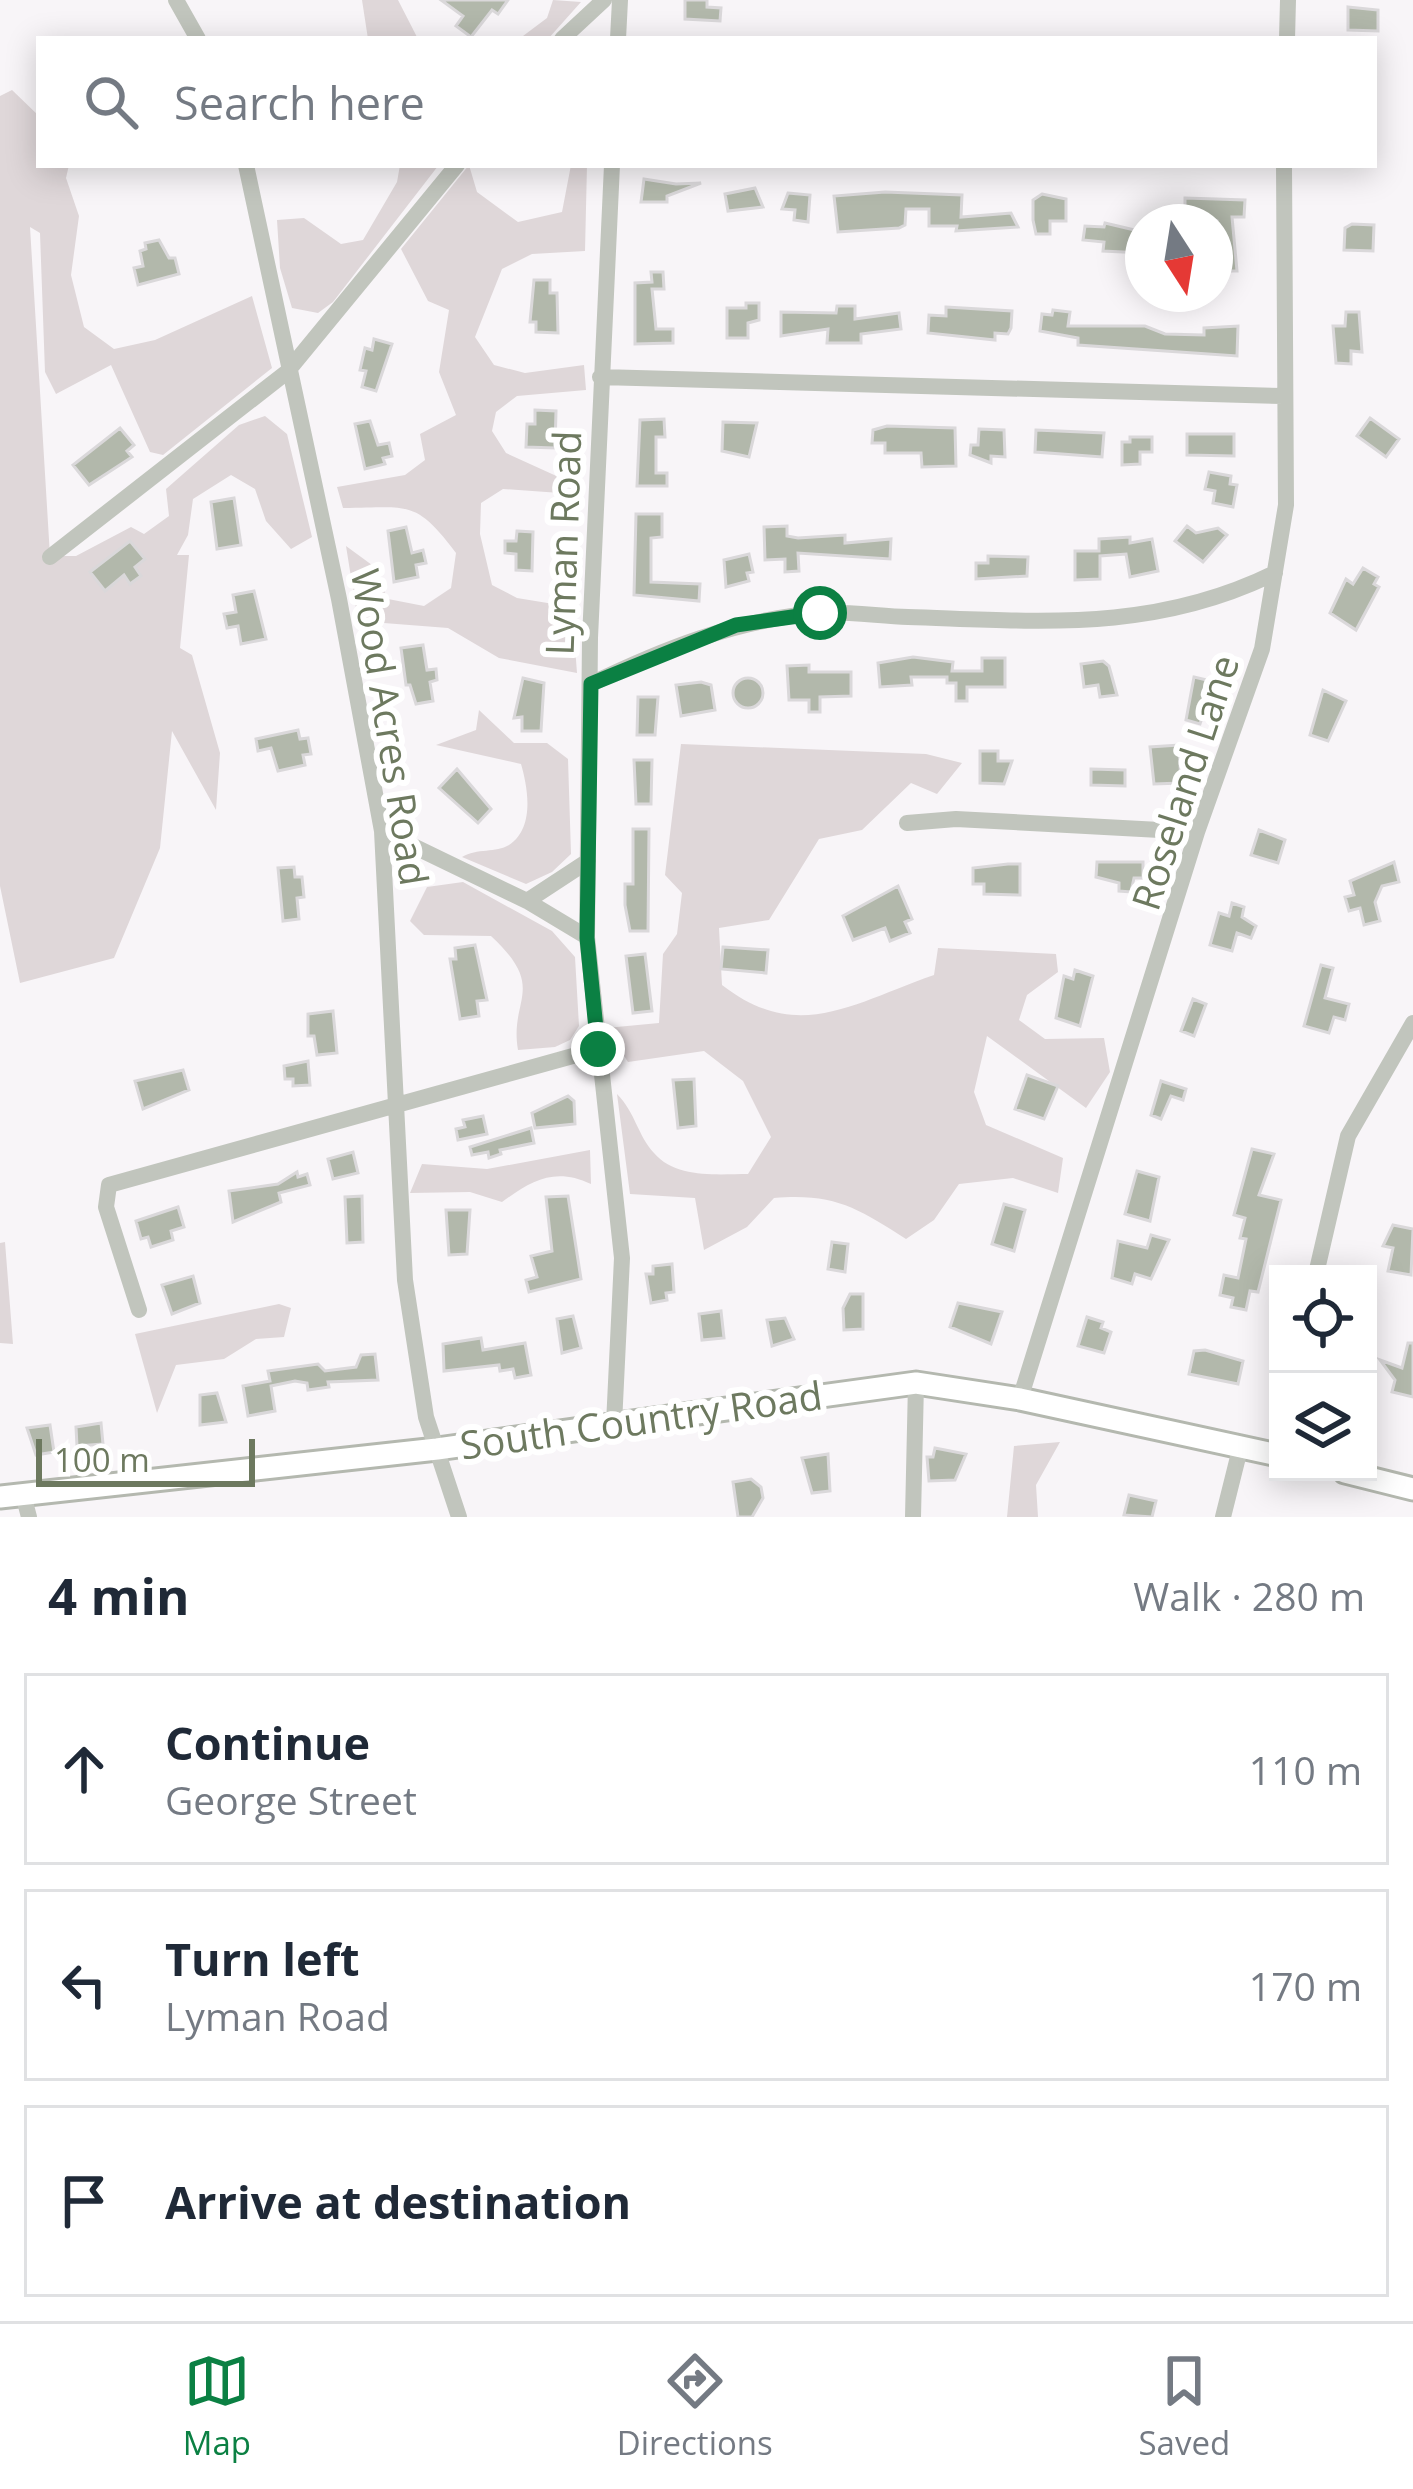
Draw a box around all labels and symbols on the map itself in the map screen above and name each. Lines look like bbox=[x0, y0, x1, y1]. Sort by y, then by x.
north arrow bbox=[1125, 204, 1233, 312]
street label: Lyman Road bbox=[532, 430, 592, 656]
street label: Wood Acres Road bbox=[340, 565, 442, 889]
route start bbox=[793, 586, 847, 640]
street label: Roseland Lane bbox=[1118, 648, 1250, 916]
route end bbox=[571, 1022, 625, 1076]
street label: South Country Road bbox=[457, 1367, 825, 1471]
scale bar bbox=[36, 1433, 255, 1486]

